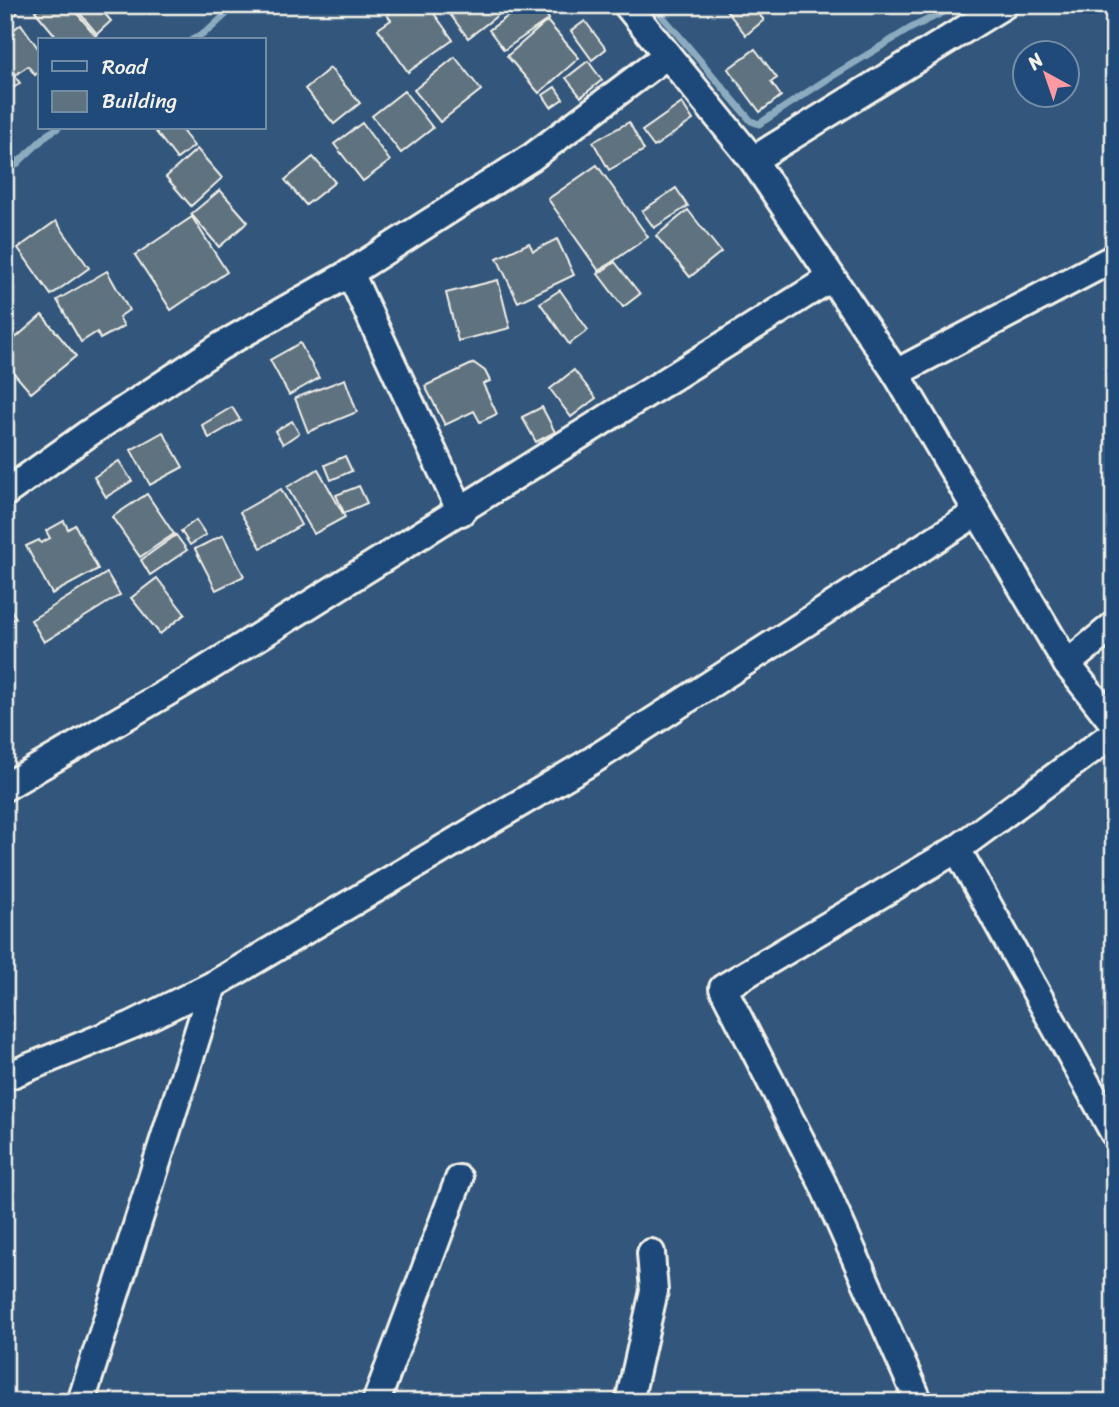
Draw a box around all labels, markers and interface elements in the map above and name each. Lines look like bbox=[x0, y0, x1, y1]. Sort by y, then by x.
legend bbox=[38, 38, 266, 130]
north arrow bbox=[1010, 38, 1080, 108]
text: N bbox=[1019, 44, 1052, 79]
text: Road bbox=[102, 48, 149, 86]
text: Building bbox=[102, 82, 178, 120]

